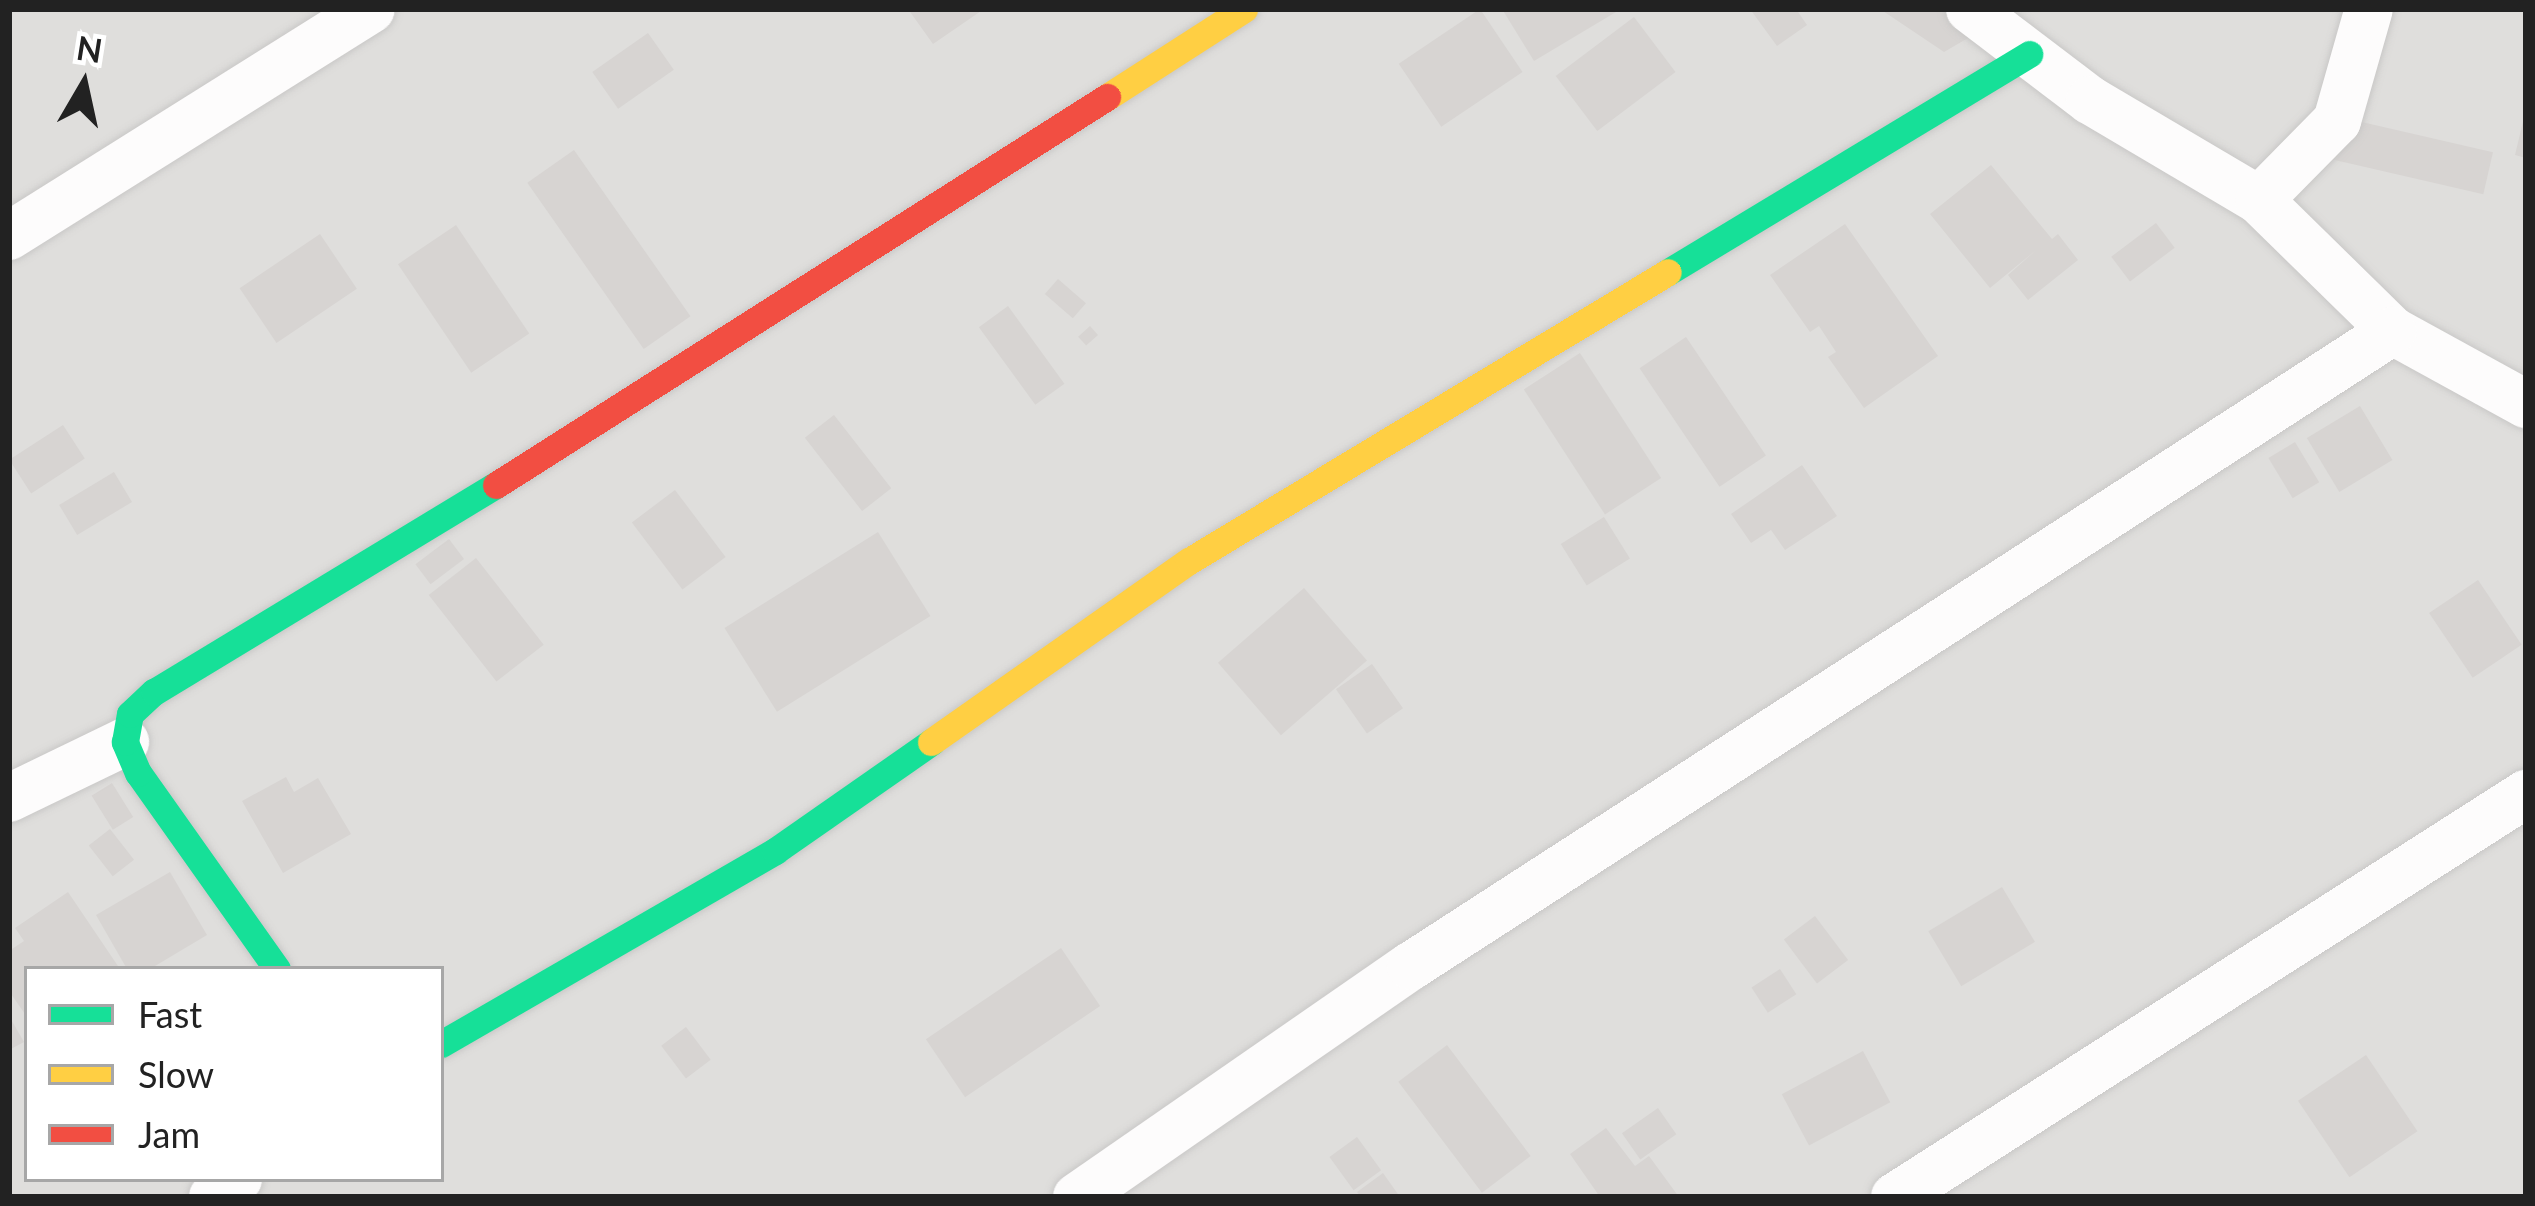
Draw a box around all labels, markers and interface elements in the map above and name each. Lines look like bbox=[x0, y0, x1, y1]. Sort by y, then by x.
north arrow bbox=[24, 24, 144, 144]
text: N bbox=[74, 27, 105, 70]
legend bbox=[24, 966, 444, 1182]
text: Fast bbox=[138, 992, 202, 1036]
text: Slow bbox=[138, 1052, 214, 1096]
text: Jam bbox=[138, 1112, 200, 1156]

